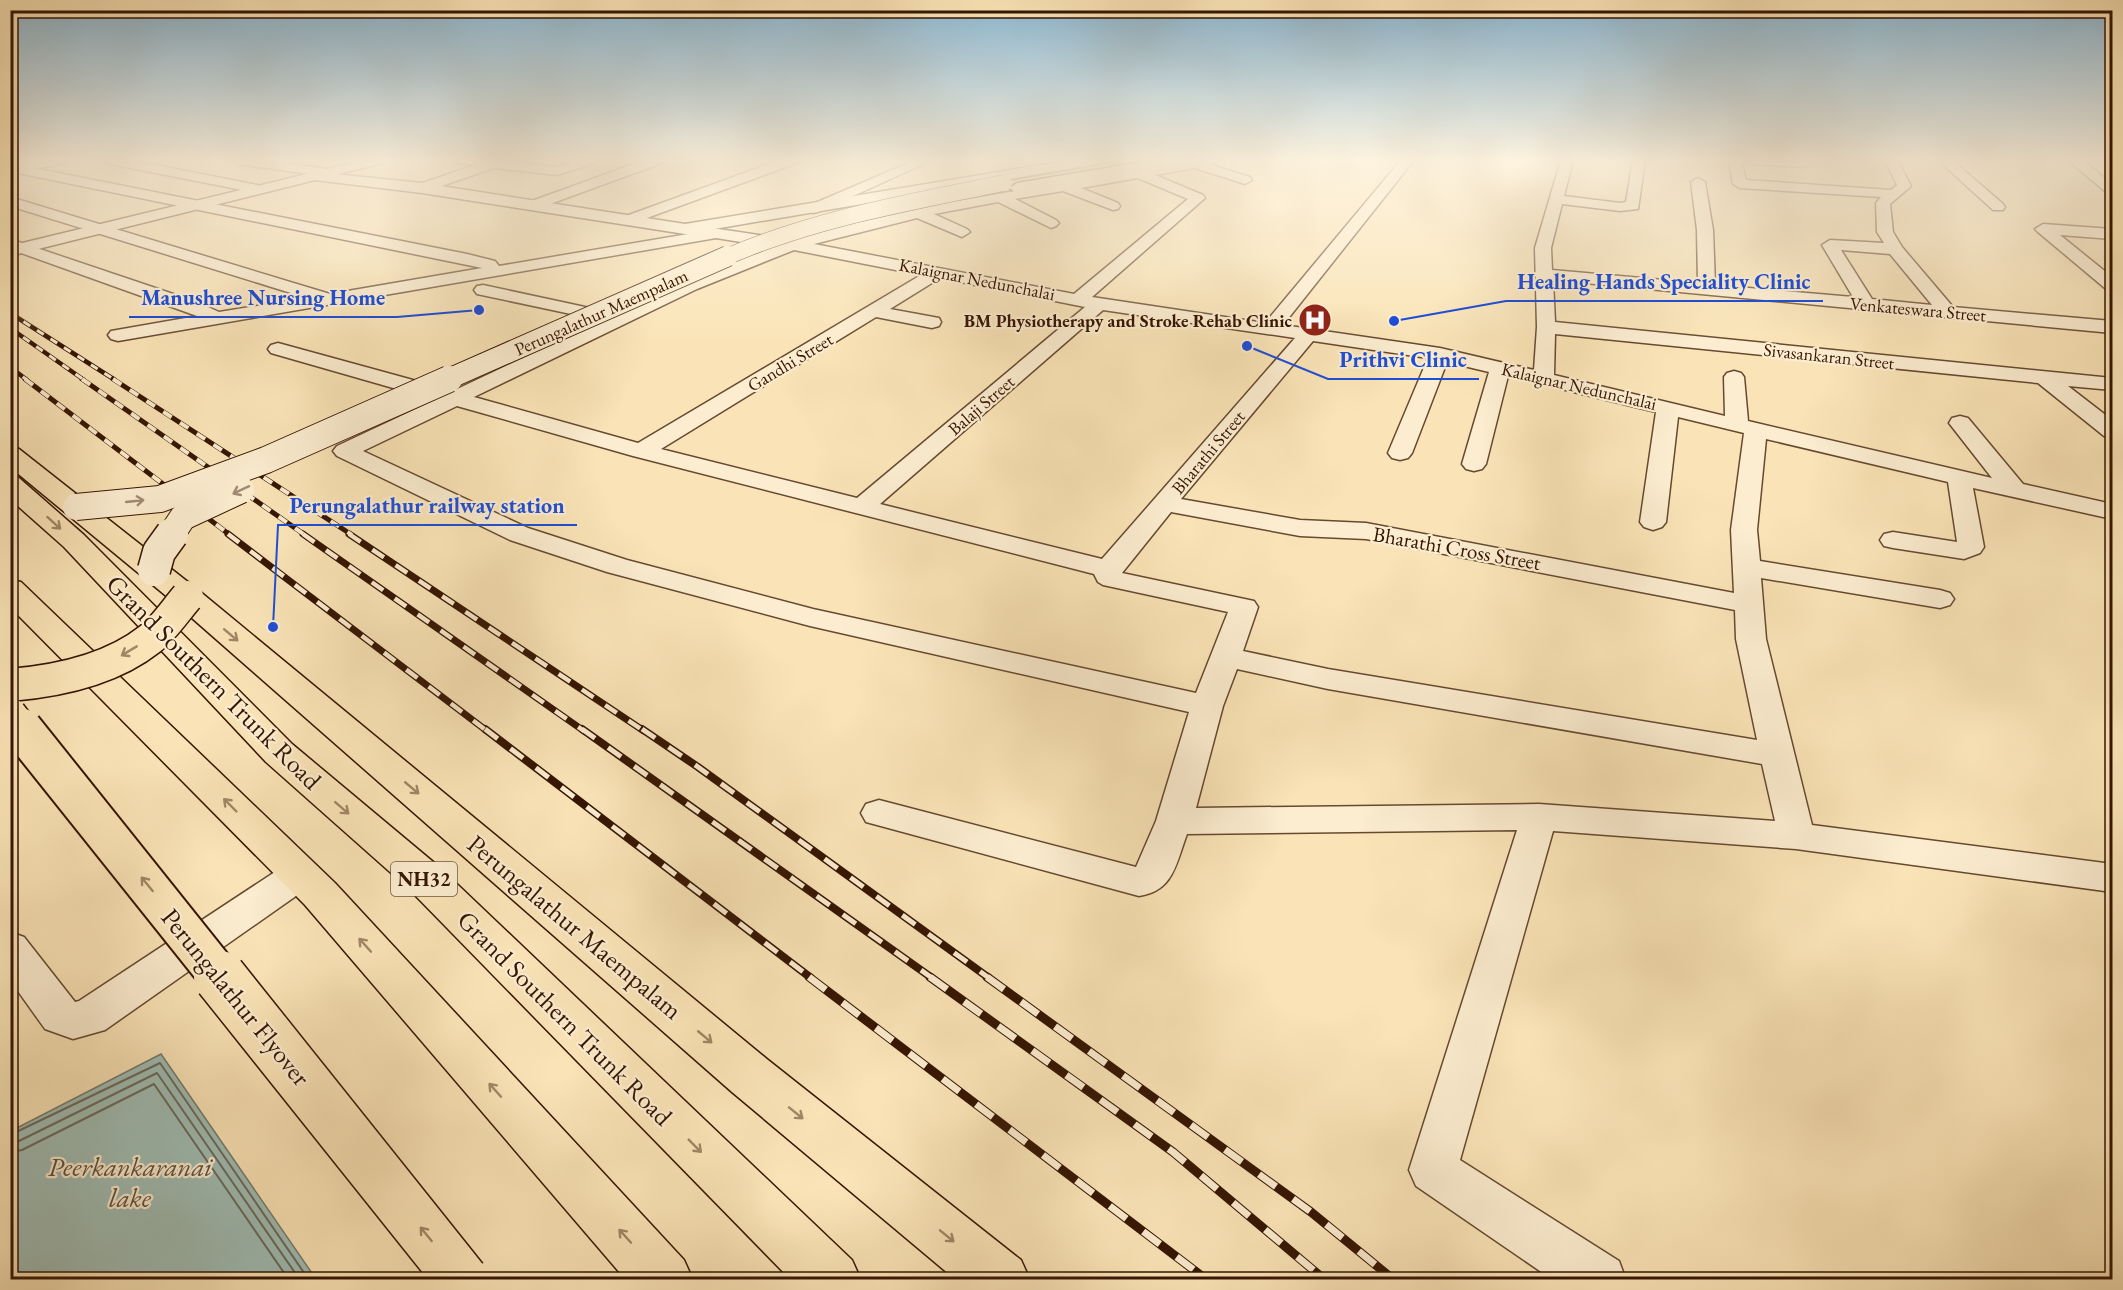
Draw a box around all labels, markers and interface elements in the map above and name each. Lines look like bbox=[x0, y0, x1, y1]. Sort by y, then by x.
street label: Kalaignar Nedunchalai bbox=[897, 253, 1057, 306]
callout: Healing Hands Speciality Clinic bbox=[1506, 261, 1823, 301]
street label: Perungalathur Maempalam bbox=[511, 263, 691, 361]
text: Healing Hands Speciality Clinic bbox=[1517, 267, 1811, 296]
callout: Manushree Nursing Home bbox=[129, 277, 397, 317]
text: Manushree Nursing Home bbox=[141, 283, 385, 312]
street label: Venkateswara Street bbox=[1849, 292, 1987, 326]
hospital icon: BM Physiotherapy and Stroke Rehab Clinic bbox=[1297, 302, 1333, 338]
place label: BM Physiotherapy and Stroke Rehab Clinic bbox=[964, 309, 1293, 332]
street label: Gandhi Street bbox=[743, 327, 837, 397]
street label: Sivasankaran Street bbox=[1762, 338, 1896, 374]
callout: Prithvi Clinic bbox=[1328, 339, 1479, 379]
text: Prithvi Clinic bbox=[1339, 345, 1467, 374]
street label: Kalaignar Nedunchalai bbox=[1499, 357, 1659, 415]
street label: Balaji Street bbox=[943, 370, 1019, 440]
street label: Bharathi Street bbox=[1166, 405, 1250, 499]
one-way arrow bbox=[233, 484, 251, 496]
callout: Perungalathur railway station bbox=[278, 485, 577, 525]
text: Perungalathur railway station bbox=[289, 491, 565, 520]
one-way arrow bbox=[124, 496, 144, 507]
one-way arrow bbox=[46, 516, 61, 530]
street label: Bharathi Cross Street bbox=[1371, 520, 1543, 576]
street label: Grand Southern Trunk Road bbox=[99, 567, 329, 797]
one-way arrow bbox=[223, 628, 238, 642]
one-way arrow bbox=[121, 646, 138, 658]
one-way arrow bbox=[404, 782, 420, 795]
one-way arrow bbox=[223, 798, 238, 813]
one-way arrow bbox=[334, 801, 350, 814]
street label: Perungalathur Maempalam bbox=[460, 827, 690, 1027]
road number: NH32 bbox=[391, 862, 457, 896]
one-way arrow bbox=[140, 877, 153, 893]
street label: Perungalathur Flyover bbox=[154, 901, 318, 1093]
street label: Grand Southern Trunk Road bbox=[450, 903, 680, 1133]
one-way arrow bbox=[358, 938, 372, 953]
one-way arrow bbox=[697, 1030, 712, 1044]
one-way arrow bbox=[488, 1083, 502, 1098]
one-way arrow bbox=[787, 1106, 803, 1119]
one-way arrow bbox=[688, 1138, 703, 1153]
water label: Peerkankaranai lake bbox=[48, 1149, 213, 1215]
one-way arrow bbox=[419, 1226, 432, 1242]
one-way arrow bbox=[618, 1229, 632, 1244]
one-way arrow bbox=[939, 1229, 955, 1242]

